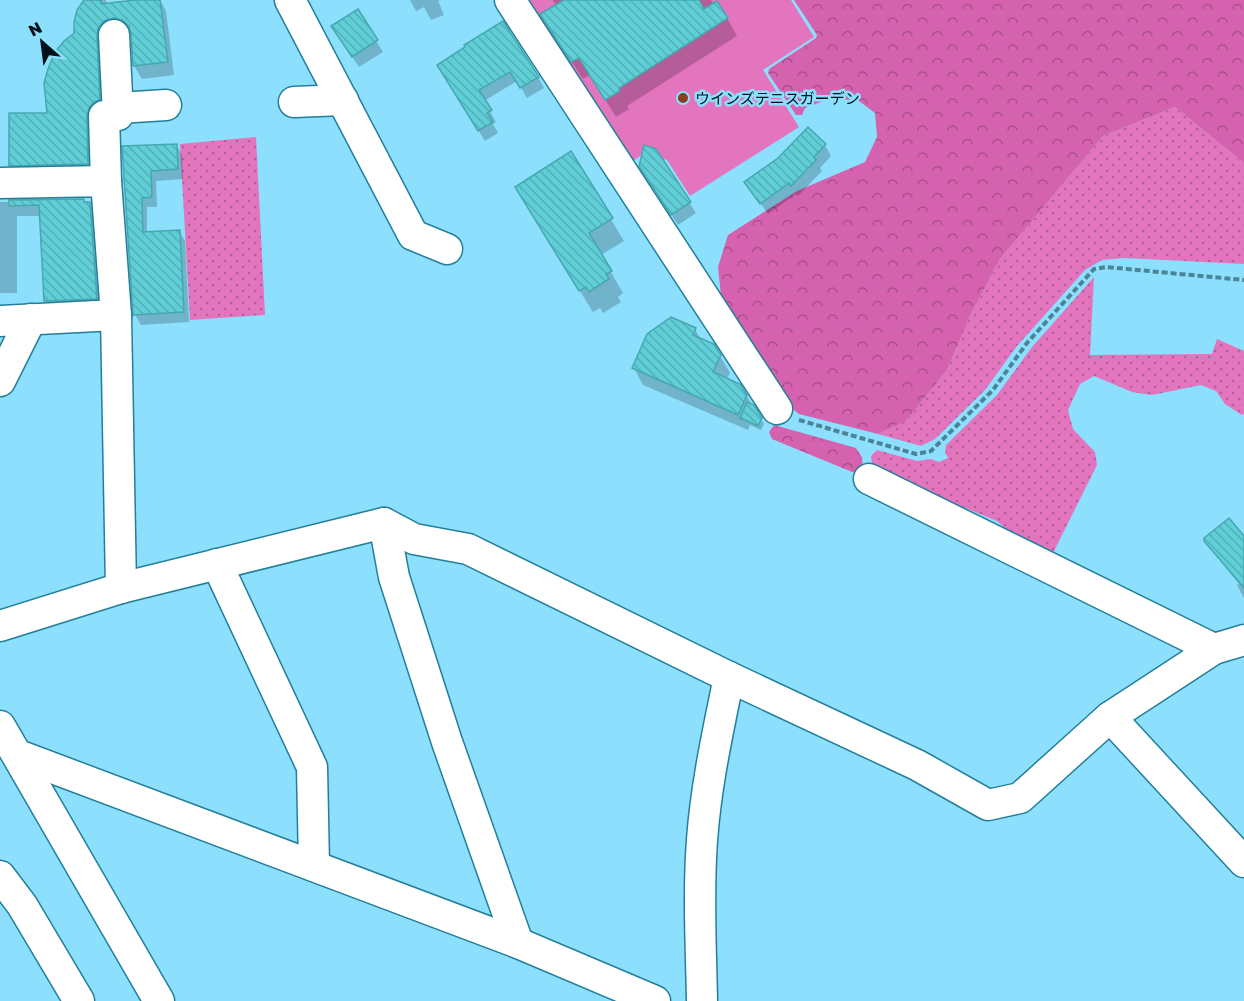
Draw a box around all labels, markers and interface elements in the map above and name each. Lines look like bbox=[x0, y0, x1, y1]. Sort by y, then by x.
north arrow bbox=[12, 12, 72, 72]
text: N bbox=[25, 17, 45, 40]
place label: ウインズテニスガーデン bbox=[695, 89, 860, 107]
marker: ウインズテニスガーデン bbox=[676, 91, 690, 105]

